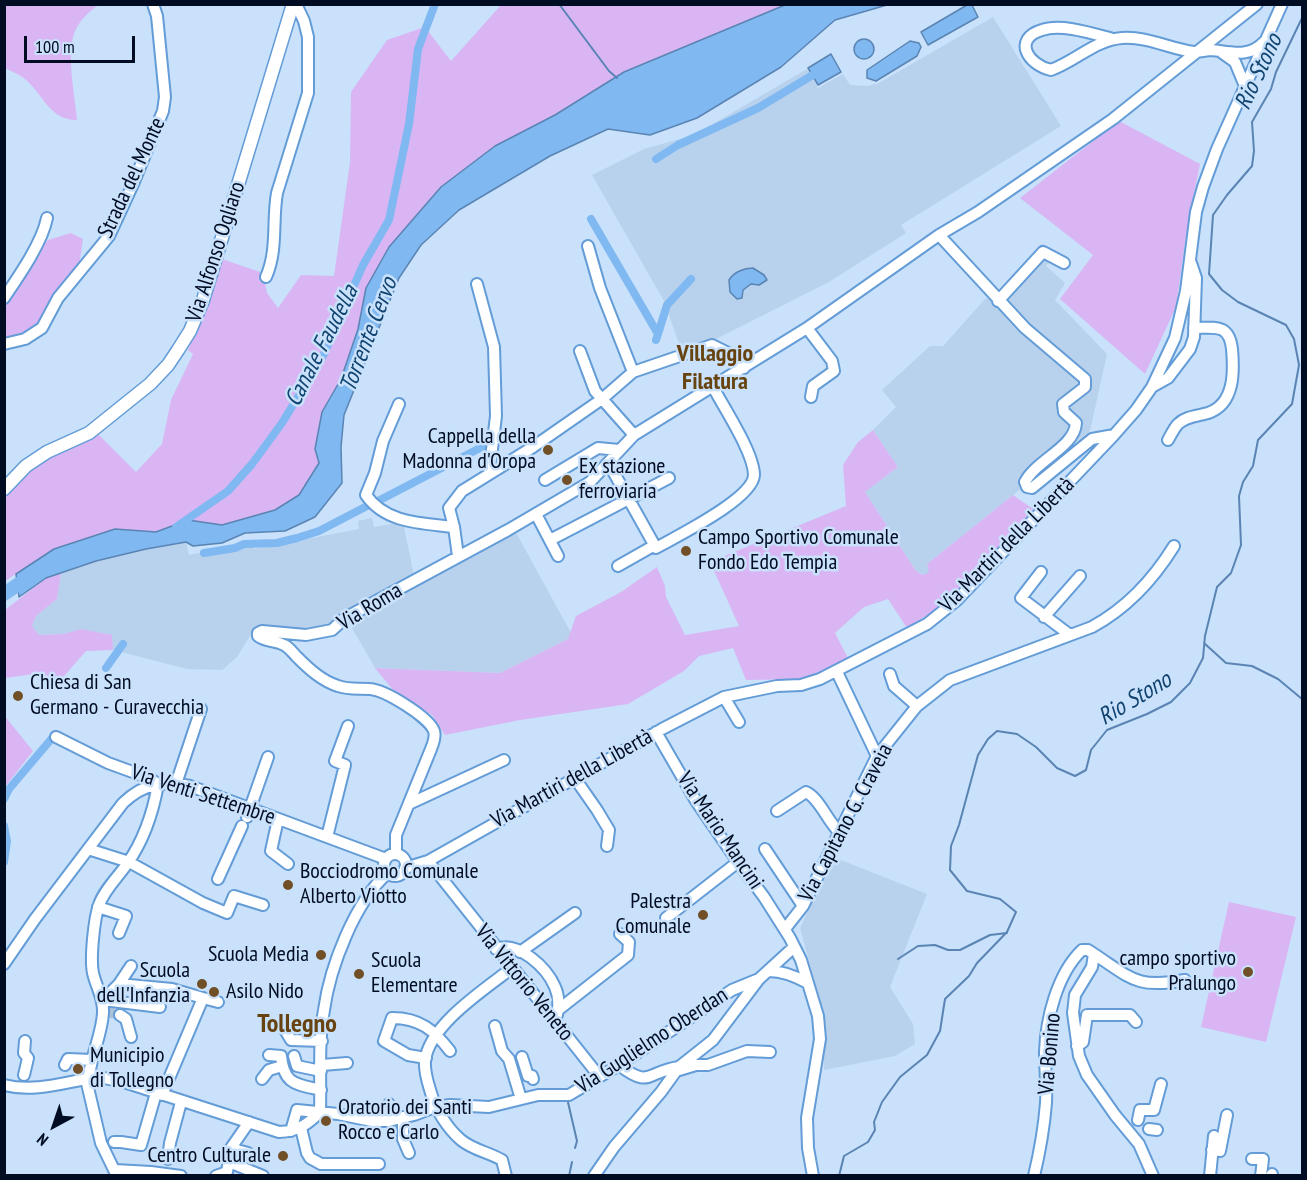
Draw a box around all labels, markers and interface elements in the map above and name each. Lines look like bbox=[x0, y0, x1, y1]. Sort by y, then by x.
scale bar bbox=[27, 24, 138, 62]
water label: Rio Stono bbox=[1229, 30, 1289, 114]
text: 100 m bbox=[35, 35, 75, 58]
street label: Strada del Monte bbox=[93, 114, 171, 242]
street label: Via Alfonso Ogliaro bbox=[181, 178, 251, 326]
water label: Torrente Cervo bbox=[334, 274, 404, 396]
water label: Canale Faudella bbox=[279, 281, 365, 411]
district label: Villaggio Filatura bbox=[677, 340, 753, 396]
place label: Cappella della Madonna d'Oropa bbox=[403, 424, 536, 476]
marker: Cappella della Madonna d'Oropa bbox=[541, 443, 555, 457]
place label: Ex stazione ferroviaria bbox=[579, 454, 665, 506]
street label: Via Martiri della Libertà bbox=[934, 472, 1080, 618]
marker: Ex stazione ferroviaria bbox=[560, 473, 574, 487]
place label: Campo Sportivo Comunale Fondo Edo Tempia bbox=[698, 525, 899, 576]
marker: Campo Sportivo Comunale Fondo Edo Tempia bbox=[679, 544, 693, 558]
street label: Via Roma bbox=[333, 577, 407, 637]
water label: Rio Stono bbox=[1093, 666, 1177, 732]
place label: Chiesa di San Germano - Curavecchia bbox=[30, 670, 204, 722]
marker: Chiesa di San Germano - Curavecchia bbox=[11, 689, 25, 703]
street label: Via Martiri della Libertà bbox=[487, 724, 657, 834]
street label: Via Capitano G. Craveia bbox=[793, 739, 899, 907]
street label: Via Venti Settembre bbox=[127, 759, 279, 831]
street label: Via Mario Mancini bbox=[671, 767, 769, 895]
place label: Bocciodromo Comunale Alberto Viotto bbox=[300, 859, 478, 910]
marker: Bocciodromo Comunale Alberto Viotto bbox=[281, 878, 295, 892]
place label: Palestra Comunale bbox=[615, 889, 691, 940]
marker: Palestra Comunale bbox=[696, 908, 710, 922]
street label: Via Vittorio Veneto bbox=[469, 919, 579, 1047]
place label: Scuola Media bbox=[208, 942, 309, 968]
place label: campo sportivo Pralungo bbox=[1119, 946, 1236, 998]
marker: Scuola Media bbox=[314, 948, 328, 962]
place label: Scuola Elementare bbox=[371, 948, 458, 999]
place label: Scuola dell'Infanzia bbox=[97, 958, 190, 1010]
marker: campo sportivo Pralungo bbox=[1241, 965, 1255, 979]
marker: Scuola Elementare bbox=[352, 967, 366, 981]
marker: Scuola dell'Infanzia bbox=[195, 977, 209, 991]
place label: Asilo Nido bbox=[226, 979, 304, 1005]
street label: Via Guglielmo Oberdan bbox=[571, 982, 733, 1100]
marker: Asilo Nido bbox=[207, 985, 221, 999]
district label: Tollegno bbox=[257, 1009, 337, 1041]
street label: Via Bonino bbox=[1033, 1012, 1067, 1096]
place label: Municipio di Tollegno bbox=[90, 1043, 174, 1094]
marker: Municipio di Tollegno bbox=[71, 1062, 85, 1076]
place label: Oratorio dei Santi Rocco e Carlo bbox=[338, 1095, 472, 1146]
north arrow bbox=[24, 1096, 84, 1156]
marker: Oratorio dei Santi Rocco e Carlo bbox=[319, 1114, 333, 1128]
text: N bbox=[33, 1129, 52, 1150]
place label: Centro Culturale bbox=[147, 1143, 271, 1169]
marker: Centro Culturale bbox=[276, 1149, 290, 1163]

